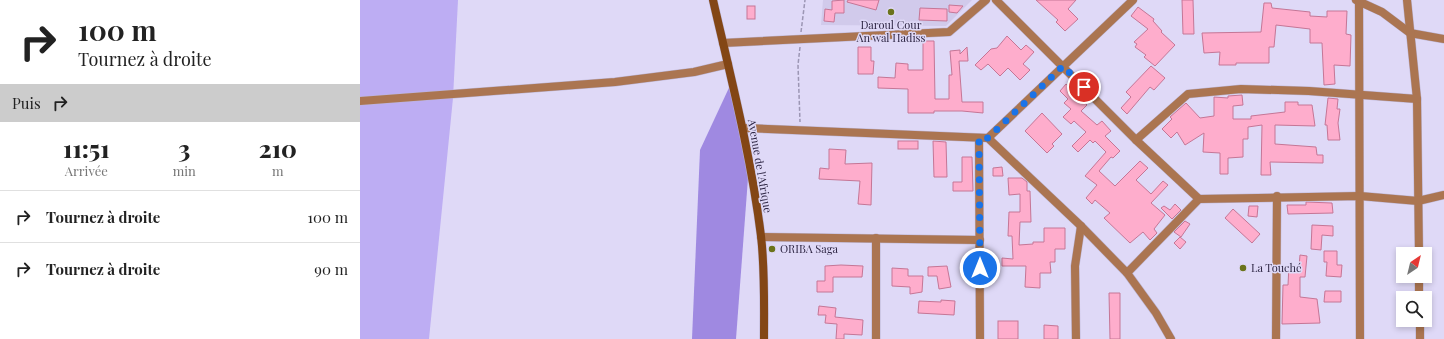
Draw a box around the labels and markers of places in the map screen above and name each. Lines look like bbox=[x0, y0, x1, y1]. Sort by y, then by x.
marker: Daroul Cour An wal Hadiss bbox=[886, 7, 896, 17]
place label: Daroul Cour An wal Hadiss bbox=[856, 17, 926, 45]
pin bbox=[1067, 70, 1101, 104]
place label: ORIBA Saga bbox=[780, 241, 838, 256]
marker: ORIBA Saga bbox=[767, 244, 777, 254]
place label: La Touché bbox=[1251, 260, 1302, 275]
marker: La Touché bbox=[1238, 263, 1248, 273]

